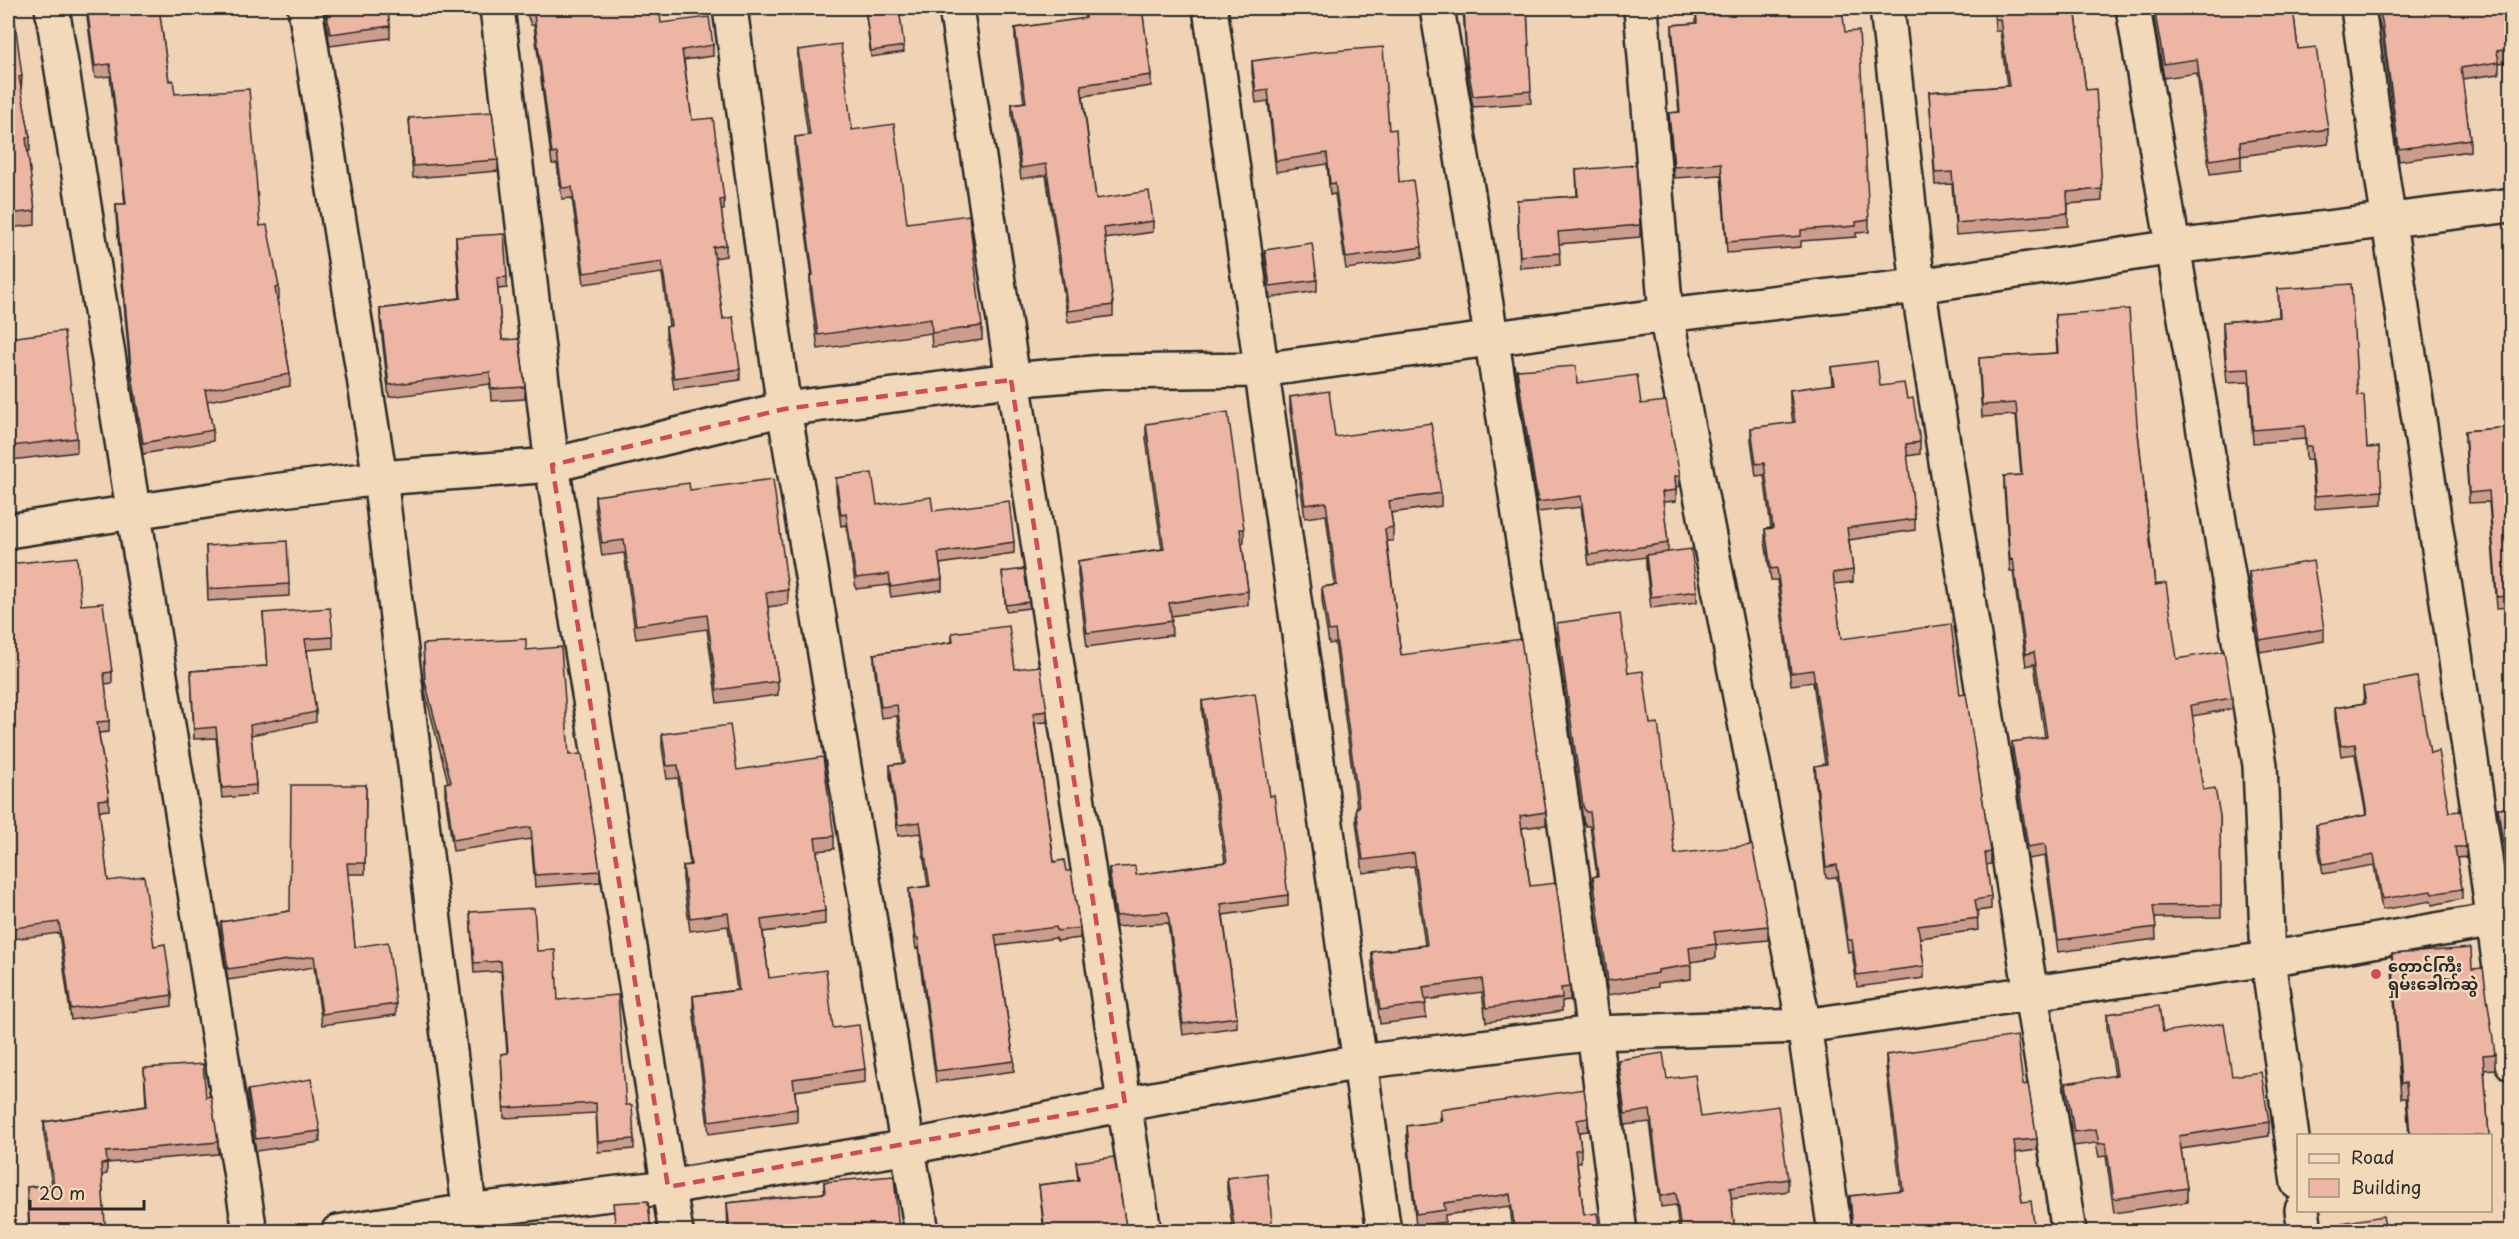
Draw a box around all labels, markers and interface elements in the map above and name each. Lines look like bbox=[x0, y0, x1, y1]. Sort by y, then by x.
place label: တောင်ကြီး ရှမ်းခေါက်ဆွဲ bbox=[2388, 953, 2479, 998]
marker: တောင်ကြီး ရှမ်းခေါက်ဆွဲ bbox=[2369, 967, 2383, 981]
legend bbox=[2297, 1134, 2492, 1212]
text: Road bbox=[2351, 1143, 2395, 1170]
scale bar bbox=[30, 1173, 144, 1211]
text: Building bbox=[2351, 1173, 2421, 1200]
text: 20 m bbox=[39, 1179, 85, 1206]

